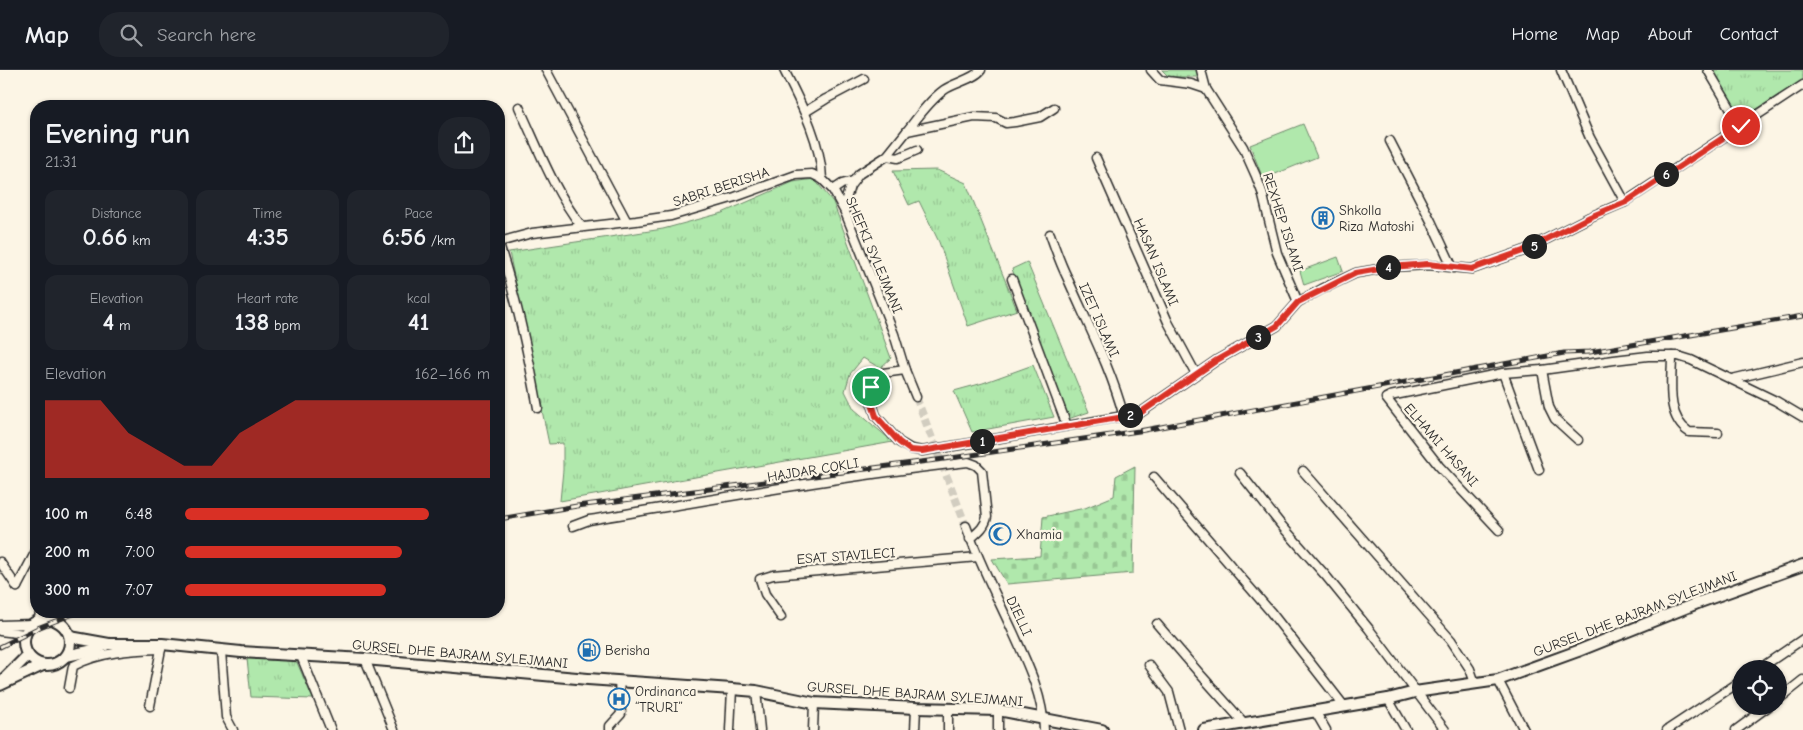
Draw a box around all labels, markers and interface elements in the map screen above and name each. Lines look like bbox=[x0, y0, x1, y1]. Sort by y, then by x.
search box bbox=[99, 12, 449, 57]
text: Map bbox=[25, 21, 69, 49]
icon: search bbox=[117, 21, 145, 49]
text: Search here bbox=[157, 24, 256, 46]
text: Home bbox=[1511, 24, 1558, 45]
text: Map bbox=[1586, 24, 1620, 45]
text: About bbox=[1648, 24, 1692, 45]
text: Contact bbox=[1720, 24, 1778, 45]
pin bbox=[1720, 105, 1762, 147]
icon: check bbox=[1727, 112, 1755, 140]
button: share bbox=[438, 117, 490, 169]
text: Evening run bbox=[45, 118, 190, 150]
text: 21:31 bbox=[45, 153, 77, 171]
pin: 6 bbox=[1654, 162, 1678, 186]
street label: SABRI BERISHA bbox=[671, 163, 771, 211]
text: 6 bbox=[1663, 166, 1670, 183]
street label: REXHEP ISLAMI bbox=[1259, 170, 1307, 274]
street label: SHEFKI SYLEJMANI bbox=[842, 194, 906, 316]
place label: Shkolla Riza Matoshi bbox=[1339, 202, 1415, 235]
text: Distance bbox=[91, 205, 142, 222]
text: Time bbox=[253, 205, 282, 222]
text: Pace bbox=[404, 205, 433, 222]
building icon: Shkolla Riza Matoshi bbox=[1311, 206, 1335, 230]
street label: HASAN ISLAMI bbox=[1130, 216, 1182, 308]
text: 0.66 bbox=[82, 222, 127, 251]
text: 4:35 bbox=[246, 222, 289, 251]
text: 6:56 bbox=[382, 222, 426, 251]
text: km bbox=[127, 232, 151, 249]
text: /km bbox=[426, 232, 455, 249]
pin: 5 bbox=[1522, 234, 1546, 258]
text: 5 bbox=[1531, 238, 1538, 255]
pin: 4 bbox=[1376, 254, 1400, 280]
text: 4 bbox=[1385, 259, 1392, 276]
street label: IZET ISLAMI bbox=[1075, 280, 1123, 360]
text: Elevation bbox=[90, 290, 143, 307]
text: Heart rate bbox=[237, 290, 298, 307]
text: kcal bbox=[407, 290, 430, 307]
text: 4 bbox=[103, 307, 114, 336]
text: 138 bbox=[234, 307, 269, 336]
text: 41 bbox=[408, 307, 429, 336]
text: m bbox=[114, 317, 131, 334]
text: bpm bbox=[269, 317, 301, 334]
pin: 3 bbox=[1246, 324, 1270, 350]
text: 3 bbox=[1255, 329, 1262, 346]
text: Elevation bbox=[45, 365, 106, 383]
text: 162–166 m bbox=[415, 365, 490, 383]
pin bbox=[850, 366, 892, 408]
icon: arrive bbox=[857, 373, 885, 401]
street label: ELHAMI HASANI bbox=[1400, 400, 1482, 490]
pin: 2 bbox=[1118, 402, 1142, 428]
text: 2 bbox=[1127, 407, 1134, 424]
pin: 1 bbox=[970, 428, 994, 454]
text: 1 bbox=[980, 433, 985, 450]
street label: HAJDAR COKLI bbox=[766, 454, 860, 486]
text: 100 m bbox=[45, 505, 88, 523]
text: 6:48 bbox=[125, 505, 153, 523]
mosque icon: Xhamia bbox=[988, 522, 1012, 546]
place label: Xhamia bbox=[1016, 526, 1062, 543]
text: 200 m bbox=[45, 543, 90, 561]
text: 7:00 bbox=[125, 543, 155, 561]
street label: ESAT STAVILECI bbox=[796, 544, 896, 568]
street label: GURSEL DHE BAJRAM SYLEJMANI bbox=[1531, 567, 1739, 661]
text: 300 m bbox=[45, 581, 90, 599]
text: 7:07 bbox=[125, 581, 153, 599]
street label: DIELLI bbox=[1002, 593, 1036, 639]
street label: GURSEL DHE BAJRAM SYLEJMANI bbox=[351, 636, 569, 672]
fuel station icon: Berisha bbox=[577, 638, 601, 662]
place label: Berisha bbox=[605, 642, 650, 659]
map controls bbox=[1732, 660, 1787, 715]
button: locate bbox=[1732, 660, 1787, 715]
street label: GURSEL DHE BAJRAM SYLEJMANI bbox=[806, 678, 1024, 710]
place label: Ordinanca “TRURI” bbox=[635, 683, 696, 716]
hospital icon: Ordinanca “TRURI” bbox=[607, 687, 631, 711]

